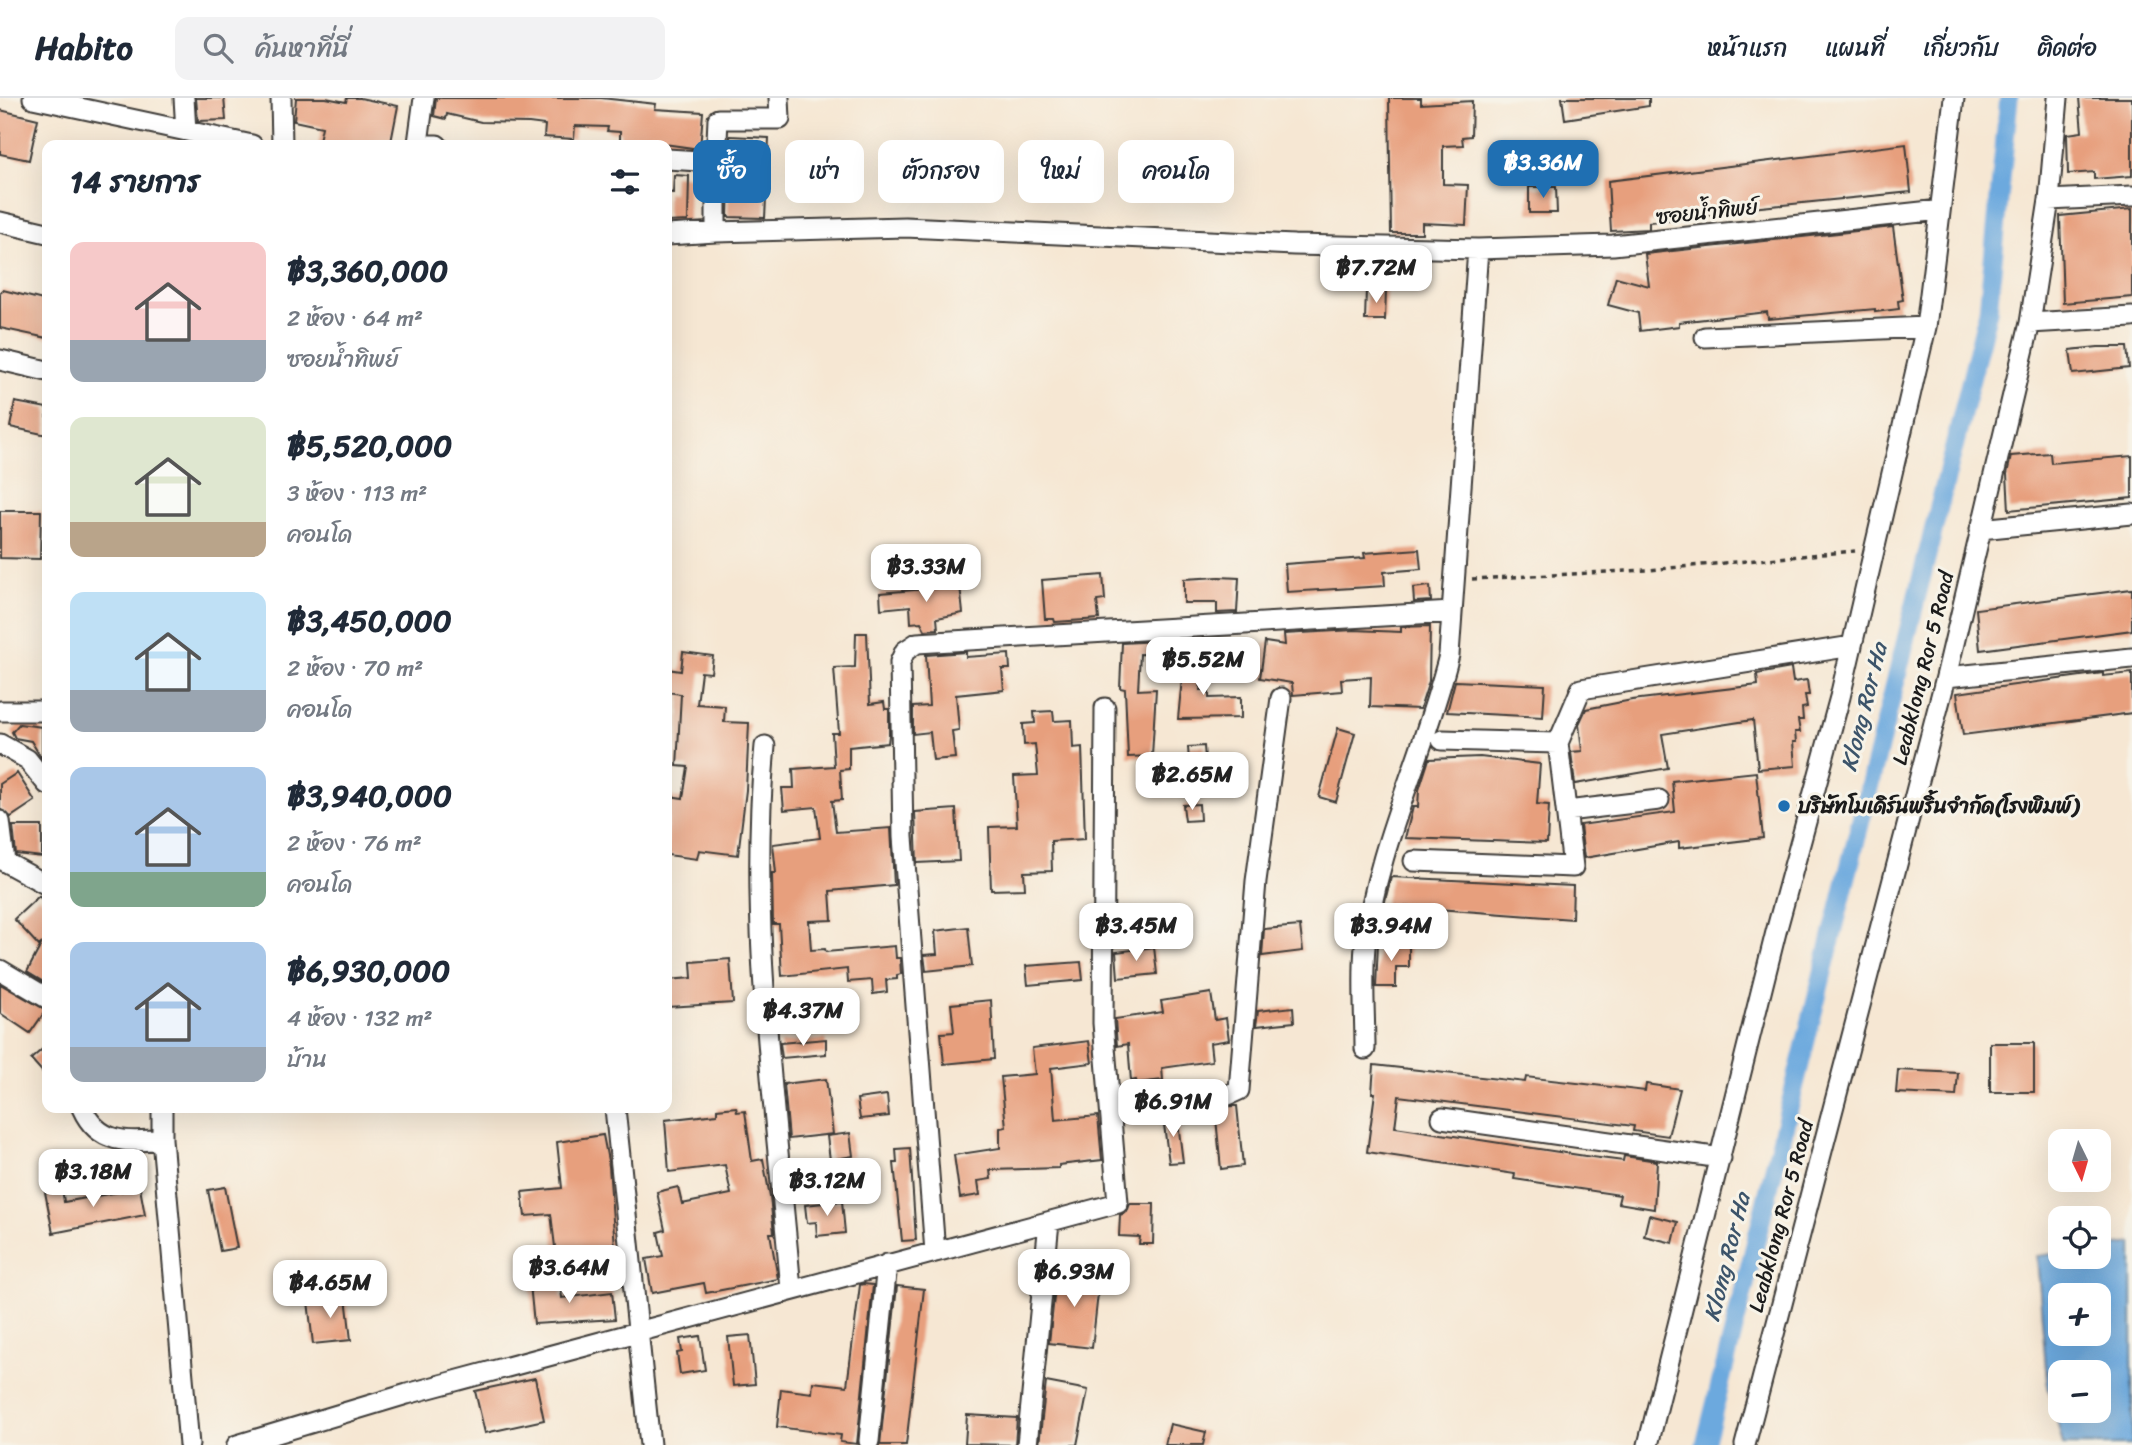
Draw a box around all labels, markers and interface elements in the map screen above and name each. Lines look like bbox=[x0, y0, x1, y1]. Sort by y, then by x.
search box bbox=[175, 17, 665, 80]
text: Habito bbox=[35, 19, 133, 77]
text: ค้นหาที่นี่ bbox=[255, 25, 349, 71]
text: หน้าแรก bbox=[1707, 27, 1787, 69]
text: แผนที่ bbox=[1825, 27, 1885, 69]
text: เกี่ยวกับ bbox=[1923, 27, 1999, 69]
text: ติดต่อ bbox=[2037, 27, 2097, 69]
icon: search bbox=[199, 29, 237, 67]
chip: ซื้อ bbox=[693, 140, 771, 203]
chip: เช่า bbox=[785, 140, 864, 203]
chip: ตัวกรอง bbox=[878, 140, 1004, 203]
chip: ใหม่ bbox=[1018, 140, 1104, 203]
chip: คอนโด bbox=[1118, 140, 1234, 203]
pin: ฿3.36M bbox=[1486, 140, 1600, 200]
text: ฿3.36M bbox=[1504, 142, 1582, 183]
text: 14 รายการ bbox=[70, 155, 200, 209]
icon: filters bbox=[606, 163, 644, 201]
street label: ซอยน้ำทิพย์ bbox=[1654, 187, 1764, 236]
text: ฿3,360,000 bbox=[287, 244, 448, 298]
pin: ฿7.72M bbox=[1319, 246, 1433, 305]
text: ฿7.72M bbox=[1336, 247, 1416, 288]
icon: home bbox=[126, 270, 210, 354]
text: 2 ห้อง · 64 m² bbox=[287, 298, 423, 339]
text: ซอยน้ำทิพย์ bbox=[287, 339, 399, 380]
text: ฿5,520,000 bbox=[287, 419, 452, 473]
icon: home bbox=[126, 445, 210, 529]
text: 3 ห้อง · 113 m² bbox=[287, 473, 427, 514]
text: คอนโด bbox=[287, 514, 352, 555]
pin: ฿3.33M bbox=[869, 545, 983, 604]
text: ฿3.33M bbox=[887, 546, 965, 587]
street label: Leabklong Ror 5 Road bbox=[1881, 565, 1966, 769]
text: ฿3,450,000 bbox=[287, 594, 452, 648]
icon: home bbox=[126, 620, 210, 704]
water label: Klong Ror Ha bbox=[1828, 636, 1900, 776]
pin: ฿5.52M bbox=[1146, 638, 1260, 697]
text: ฿5.52M bbox=[1162, 639, 1244, 680]
text: 2 ห้อง · 70 m² bbox=[287, 648, 423, 689]
text: คอนโด bbox=[287, 689, 352, 730]
pin: ฿2.65M bbox=[1135, 752, 1249, 812]
text: ฿2.65M bbox=[1152, 754, 1232, 795]
text: ฿3,940,000 bbox=[287, 769, 452, 823]
place label: บริษัทโมเดิร์นพริ้นจำกัด(โรงพิมพ์) bbox=[1797, 787, 2080, 825]
icon: home bbox=[126, 795, 210, 879]
marker: บริษัทโมเดิร์นพริ้นจำกัด(โรงพิมพ์) bbox=[1776, 798, 1792, 814]
text: 2 ห้อง · 76 m² bbox=[287, 823, 422, 864]
text: คอนโด bbox=[287, 864, 352, 905]
pin: ฿3.45M bbox=[1079, 904, 1193, 963]
pin: ฿3.94M bbox=[1334, 904, 1448, 963]
text: ฿3.45M bbox=[1095, 905, 1177, 946]
text: ฿3.94M bbox=[1350, 905, 1432, 946]
text: ฿6,930,000 bbox=[287, 944, 450, 998]
icon: home bbox=[126, 970, 210, 1054]
pin: ฿4.37M bbox=[746, 988, 860, 1048]
text: ฿4.37M bbox=[763, 990, 843, 1031]
text: 4 ห้อง · 132 m² bbox=[287, 998, 432, 1039]
text: บ้าน bbox=[287, 1039, 327, 1080]
pin: ฿6.91M bbox=[1116, 1080, 1230, 1139]
text: ฿6.91M bbox=[1134, 1081, 1212, 1122]
street label: Leabklong Ror 5 Road bbox=[1737, 1113, 1826, 1317]
north arrow bbox=[2048, 1129, 2110, 1192]
map controls bbox=[2048, 1129, 2111, 1423]
pin: ฿3.18M bbox=[36, 1150, 150, 1209]
text: ฿3.18M bbox=[55, 1151, 131, 1192]
pin: ฿3.12M bbox=[770, 1158, 884, 1218]
text: ฿3.12M bbox=[789, 1160, 865, 1201]
water label: Klong Ror Ha bbox=[1691, 1186, 1763, 1326]
button: locate bbox=[2048, 1206, 2111, 1269]
pin: ฿3.64M bbox=[512, 1246, 626, 1305]
text: ฿3.64M bbox=[529, 1247, 609, 1288]
pin: ฿6.93M bbox=[1017, 1250, 1131, 1309]
text: ฿6.93M bbox=[1034, 1251, 1114, 1292]
pin: ฿4.65M bbox=[273, 1260, 387, 1320]
text: ฿4.65M bbox=[289, 1262, 371, 1303]
button: + bbox=[2048, 1283, 2111, 1346]
button: − bbox=[2048, 1360, 2111, 1423]

